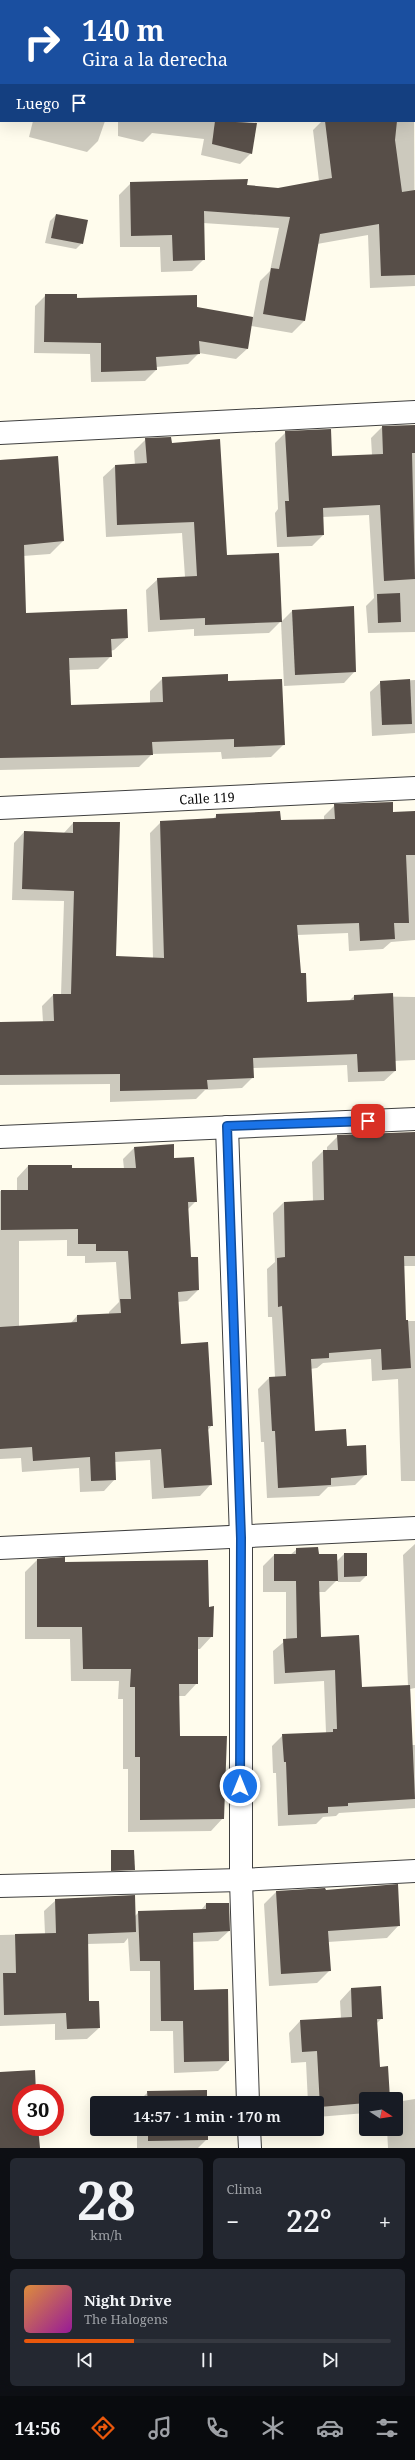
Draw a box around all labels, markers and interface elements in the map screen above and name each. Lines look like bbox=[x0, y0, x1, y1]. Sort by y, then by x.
text: 140 m bbox=[82, 11, 164, 49]
icon: right bbox=[16, 16, 68, 68]
text: Gira a la derecha bbox=[82, 47, 228, 71]
icon: arrive bbox=[68, 92, 90, 114]
text: Luego bbox=[16, 93, 60, 113]
street label: Calle 119 bbox=[179, 788, 235, 808]
pin bbox=[351, 1104, 385, 1138]
icon: arrive bbox=[357, 1110, 379, 1132]
position arrow bbox=[219, 1765, 261, 1807]
speed limit sign: 30 bbox=[12, 2084, 64, 2136]
north arrow bbox=[359, 2092, 403, 2136]
map controls bbox=[359, 2092, 403, 2136]
text: 14:57 · 1 min · 170 m bbox=[133, 2106, 281, 2126]
text: 28 bbox=[77, 2164, 136, 2235]
text: Clima bbox=[227, 2180, 262, 2198]
text: 22° bbox=[286, 2200, 332, 2241]
text: − bbox=[227, 2206, 239, 2236]
text: + bbox=[379, 2206, 391, 2236]
text: km/h bbox=[90, 2226, 122, 2244]
text: Night Drive bbox=[84, 2290, 172, 2310]
text: The Halogens bbox=[84, 2310, 168, 2328]
icon: previous bbox=[74, 2349, 96, 2371]
icon: pause bbox=[196, 2349, 218, 2371]
icon: next bbox=[319, 2349, 341, 2371]
icon: directions bbox=[89, 2414, 117, 2442]
icon: music bbox=[146, 2414, 174, 2442]
icon: phone bbox=[203, 2414, 231, 2442]
icon: climate bbox=[259, 2414, 287, 2442]
icon: car bbox=[316, 2414, 344, 2442]
icon: filters bbox=[373, 2414, 401, 2442]
text: 14:56 bbox=[14, 2416, 61, 2440]

